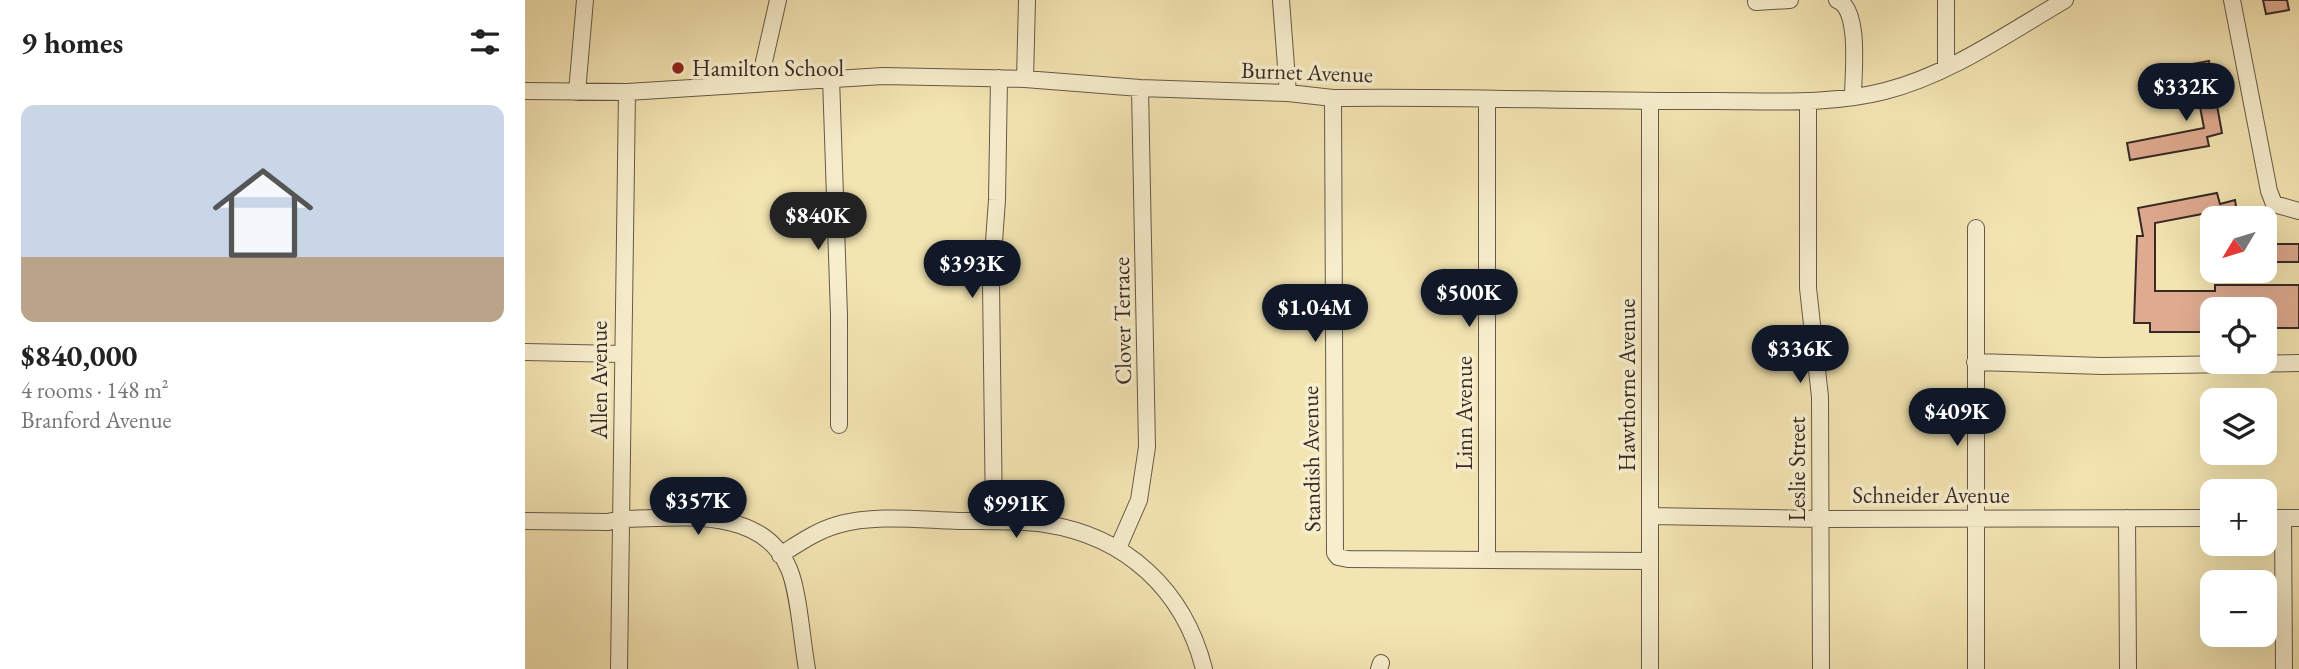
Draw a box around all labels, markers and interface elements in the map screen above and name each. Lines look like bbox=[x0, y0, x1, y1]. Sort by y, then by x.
text: 9 homes bbox=[21, 23, 123, 62]
icon: filters bbox=[466, 23, 504, 61]
place label: Hamilton School bbox=[692, 53, 845, 83]
street label: Burnet Avenue bbox=[1240, 55, 1374, 89]
marker: Hamilton School bbox=[670, 60, 686, 76]
pin: $332K bbox=[2137, 64, 2235, 123]
text: $332K bbox=[2154, 71, 2218, 101]
icon: home bbox=[200, 150, 326, 276]
pin: $840K bbox=[769, 192, 867, 252]
text: $840K bbox=[786, 200, 850, 230]
north arrow bbox=[2200, 206, 2277, 284]
map controls bbox=[2200, 206, 2277, 647]
pin: $393K bbox=[923, 240, 1021, 300]
text: $393K bbox=[940, 248, 1004, 278]
street label: Clover Terrace bbox=[1106, 257, 1138, 385]
pin: $500K bbox=[1420, 270, 1518, 329]
text: $500K bbox=[1437, 277, 1501, 307]
pin: $1.04M bbox=[1258, 284, 1372, 344]
text: $1.04M bbox=[1278, 292, 1352, 322]
button: locate bbox=[2200, 297, 2277, 374]
street label: Hawthorne Avenue bbox=[1612, 298, 1642, 471]
street label: Allen Avenue bbox=[584, 321, 614, 440]
pin: $336K bbox=[1751, 326, 1849, 385]
text: $336K bbox=[1768, 333, 1832, 363]
text: $840,000 bbox=[21, 336, 137, 375]
street label: Linn Avenue bbox=[1449, 356, 1479, 470]
text: 4 rooms · 148 m² bbox=[21, 375, 169, 405]
street label: Standish Avenue bbox=[1295, 386, 1327, 532]
pin: $409K bbox=[1908, 388, 2006, 448]
button: layers bbox=[2200, 388, 2277, 465]
text: $409K bbox=[1925, 396, 1989, 426]
text: Branford Avenue bbox=[21, 405, 172, 435]
street label: Leslie Street bbox=[1782, 416, 1812, 522]
pin: $357K bbox=[649, 477, 747, 537]
button: + bbox=[2200, 479, 2277, 556]
pin: $991K bbox=[967, 480, 1065, 540]
street label: Schneider Avenue bbox=[1852, 480, 2010, 510]
text: $357K bbox=[666, 485, 730, 515]
text: $991K bbox=[984, 488, 1048, 518]
button: − bbox=[2200, 570, 2277, 647]

